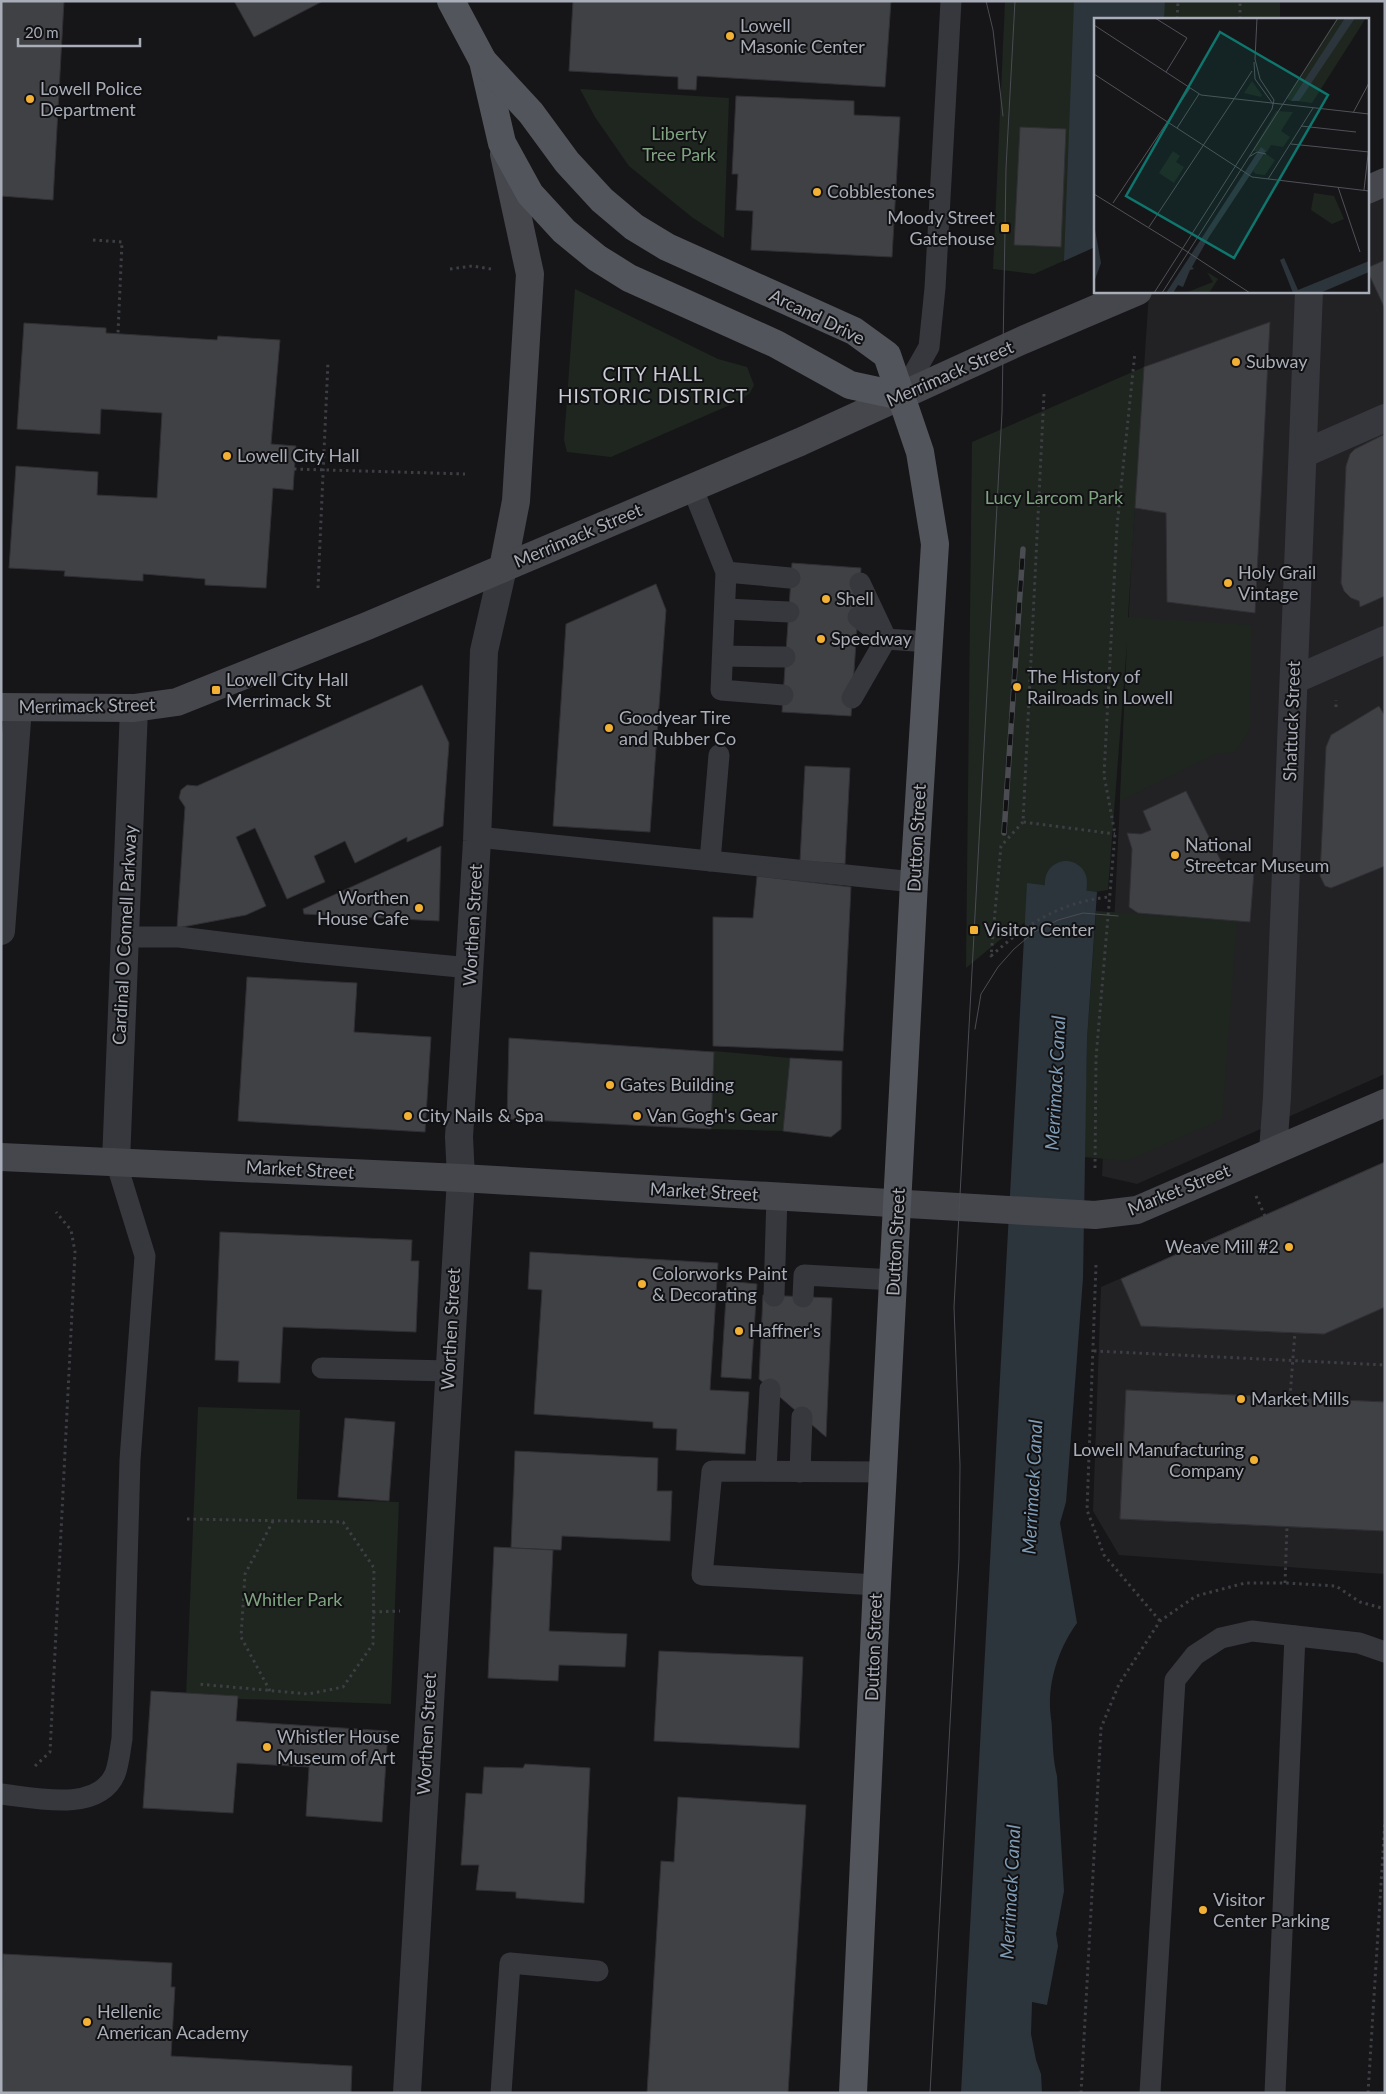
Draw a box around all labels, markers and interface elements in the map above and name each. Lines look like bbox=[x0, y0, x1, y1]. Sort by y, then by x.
place label: Lowell Masonic Center bbox=[740, 14, 865, 57]
scale bar bbox=[18, 15, 140, 47]
inset map bbox=[1094, 18, 1368, 292]
text: 20 m bbox=[25, 23, 59, 41]
marker: Lowell Masonic Center bbox=[724, 30, 736, 42]
place label: Lowell Police Department bbox=[40, 77, 142, 120]
marker: Lowell Police Department bbox=[24, 93, 36, 105]
park label: Liberty Tree Park bbox=[642, 122, 717, 165]
place label: Cobblestones bbox=[827, 180, 935, 202]
marker: Cobblestones bbox=[811, 186, 823, 198]
place label: Moody Street Gatehouse bbox=[887, 206, 996, 249]
marker: Moody Street Gatehouse bbox=[999, 222, 1011, 234]
street label: Arcand Drive bbox=[766, 284, 869, 349]
street label: Merrimack Street bbox=[883, 335, 1017, 411]
place label: Subway bbox=[1246, 350, 1308, 372]
marker: Subway bbox=[1230, 356, 1242, 368]
district label: CITY HALL HISTORIC DISTRICT bbox=[558, 362, 748, 407]
place label: Lowell City Hall bbox=[237, 444, 359, 466]
marker: Lowell City Hall bbox=[221, 450, 233, 462]
park label: Lucy Larcom Park bbox=[985, 486, 1124, 508]
street label: Merrimack Street bbox=[510, 498, 645, 572]
place label: Holy Grail Vintage bbox=[1238, 561, 1316, 604]
marker: Holy Grail Vintage bbox=[1222, 577, 1234, 589]
place label: Shell bbox=[836, 587, 874, 609]
marker: Shell bbox=[820, 593, 832, 605]
place label: Speedway bbox=[831, 627, 913, 649]
marker: Speedway bbox=[815, 633, 827, 645]
street label: Shattuck Street bbox=[1278, 660, 1304, 782]
place label: The History of Railroads in Lowell bbox=[1027, 665, 1173, 708]
place label: Lowell City Hall Merrimack St bbox=[226, 668, 348, 711]
marker: The History of Railroads in Lowell bbox=[1011, 681, 1023, 693]
marker: Lowell City Hall Merrimack St bbox=[210, 684, 222, 696]
street label: Merrimack Street bbox=[18, 693, 156, 717]
place label: Goodyear Tire and Rubber Co bbox=[619, 706, 736, 749]
marker: Goodyear Tire and Rubber Co bbox=[603, 722, 615, 734]
street label: Dutton Street bbox=[902, 783, 930, 892]
street label: Cardinal O Connell Parkway bbox=[107, 824, 141, 1046]
place label: National Streetcar Museum bbox=[1185, 833, 1329, 876]
marker: National Streetcar Museum bbox=[1169, 849, 1181, 861]
street label: Worthen Street bbox=[458, 863, 486, 987]
place label: Worthen House Cafe bbox=[317, 886, 409, 929]
marker: Worthen House Cafe bbox=[413, 902, 425, 914]
place label: Visitor Center bbox=[984, 918, 1094, 940]
marker: Visitor Center bbox=[968, 924, 980, 936]
water label: Merrimack Canal bbox=[1039, 1015, 1070, 1151]
place label: Gates Building bbox=[620, 1073, 734, 1095]
marker: Gates Building bbox=[604, 1079, 616, 1091]
place label: City Nails & Spa bbox=[418, 1104, 544, 1126]
place label: Van Gogh's Gear bbox=[647, 1104, 778, 1126]
marker: City Nails & Spa bbox=[402, 1110, 414, 1122]
marker: Van Gogh's Gear bbox=[631, 1110, 643, 1122]
street label: Market Street bbox=[245, 1155, 355, 1183]
street label: Market Street bbox=[1124, 1158, 1234, 1220]
street label: Market Street bbox=[649, 1177, 759, 1205]
street label: Dutton Street bbox=[881, 1187, 909, 1296]
place label: Weave Mill #2 bbox=[1165, 1235, 1279, 1257]
marker: Weave Mill #2 bbox=[1283, 1241, 1295, 1253]
place label: Colorworks Paint & Decorating bbox=[652, 1262, 788, 1305]
street label: Worthen Street bbox=[436, 1267, 464, 1391]
marker: Colorworks Paint & Decorating bbox=[636, 1278, 648, 1290]
place label: Haffner's bbox=[749, 1319, 821, 1341]
marker: Haffner's bbox=[733, 1325, 745, 1337]
place label: Market Mills bbox=[1251, 1387, 1349, 1409]
marker: Market Mills bbox=[1235, 1393, 1247, 1405]
water label: Merrimack Canal bbox=[1016, 1419, 1047, 1555]
place label: Lowell Manufacturing Company bbox=[1073, 1438, 1245, 1481]
marker: Lowell Manufacturing Company bbox=[1248, 1454, 1260, 1466]
park label: Whitler Park bbox=[243, 1588, 343, 1610]
street label: Dutton Street bbox=[860, 1592, 886, 1701]
street label: Worthen Street bbox=[412, 1672, 440, 1796]
place label: Whistler House Museum of Art bbox=[277, 1725, 400, 1768]
marker: Whistler House Museum of Art bbox=[261, 1741, 273, 1753]
water label: Merrimack Canal bbox=[994, 1824, 1025, 1960]
place label: Visitor Center Parking bbox=[1213, 1888, 1330, 1931]
marker: Visitor Center Parking bbox=[1197, 1904, 1209, 1916]
place label: Hellenic American Academy bbox=[97, 2000, 250, 2043]
marker: Hellenic American Academy bbox=[81, 2016, 93, 2028]

